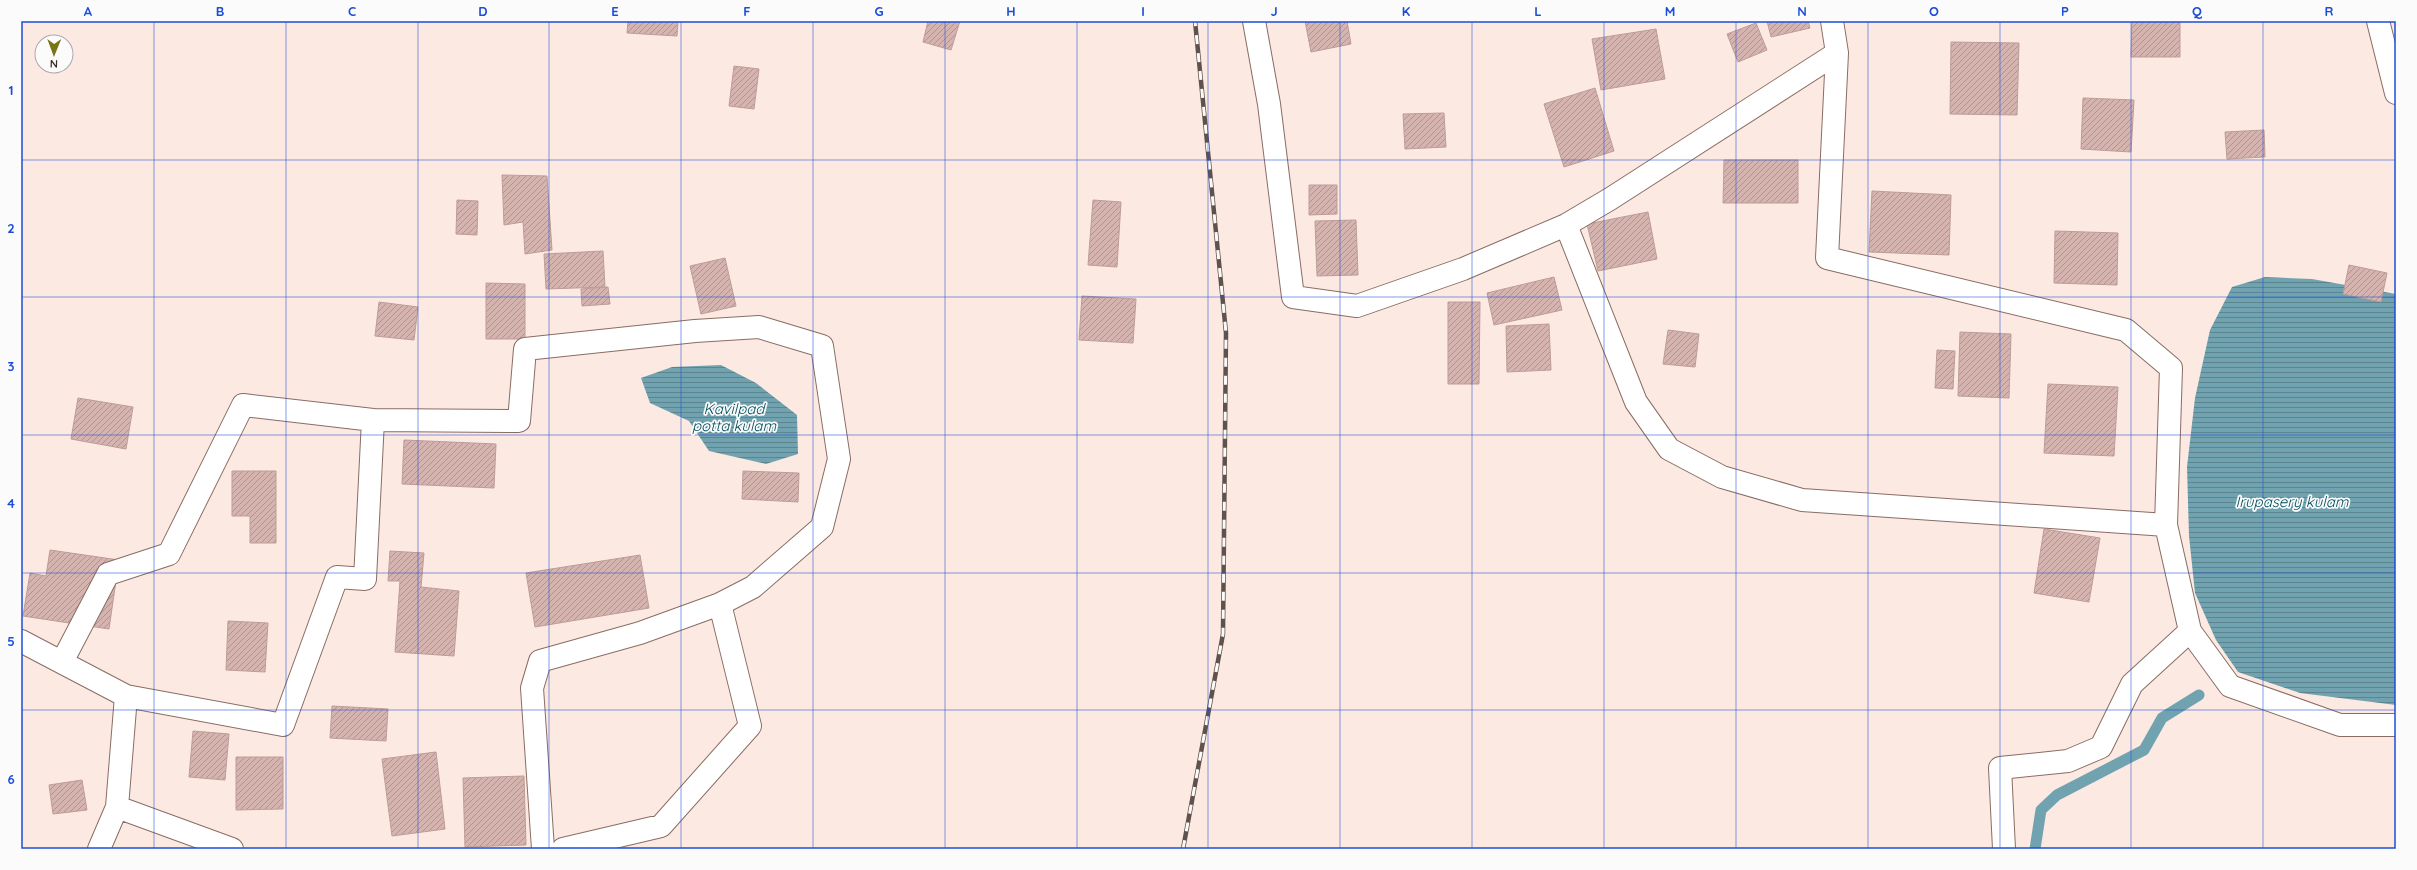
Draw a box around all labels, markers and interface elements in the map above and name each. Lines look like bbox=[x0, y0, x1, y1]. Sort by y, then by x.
text: A bbox=[84, 3, 93, 19]
text: B bbox=[216, 3, 224, 19]
text: C bbox=[348, 3, 356, 19]
text: D bbox=[478, 3, 488, 19]
text: E bbox=[611, 3, 619, 19]
text: F bbox=[743, 3, 751, 19]
text: G bbox=[874, 3, 884, 19]
text: H bbox=[1006, 3, 1016, 19]
text: I bbox=[1141, 3, 1145, 19]
text: J bbox=[1270, 3, 1278, 19]
text: K bbox=[1402, 3, 1411, 19]
text: L bbox=[1534, 3, 1542, 19]
text: M bbox=[1665, 3, 1675, 19]
text: N bbox=[1797, 3, 1807, 19]
text: O bbox=[1929, 3, 1939, 19]
text: P bbox=[2061, 3, 2069, 19]
text: Q bbox=[2192, 3, 2203, 19]
text: R bbox=[2325, 3, 2334, 19]
north arrow bbox=[34, 34, 74, 74]
text: N bbox=[50, 57, 58, 71]
text: 1 bbox=[8, 82, 14, 98]
text: 2 bbox=[7, 220, 15, 236]
text: 3 bbox=[8, 358, 15, 374]
water label: Kavilpad potta kulam bbox=[692, 399, 776, 435]
water label: Irupasery kulam bbox=[2236, 492, 2349, 511]
text: 4 bbox=[7, 495, 15, 511]
text: 5 bbox=[7, 633, 15, 649]
text: 6 bbox=[7, 771, 15, 787]

